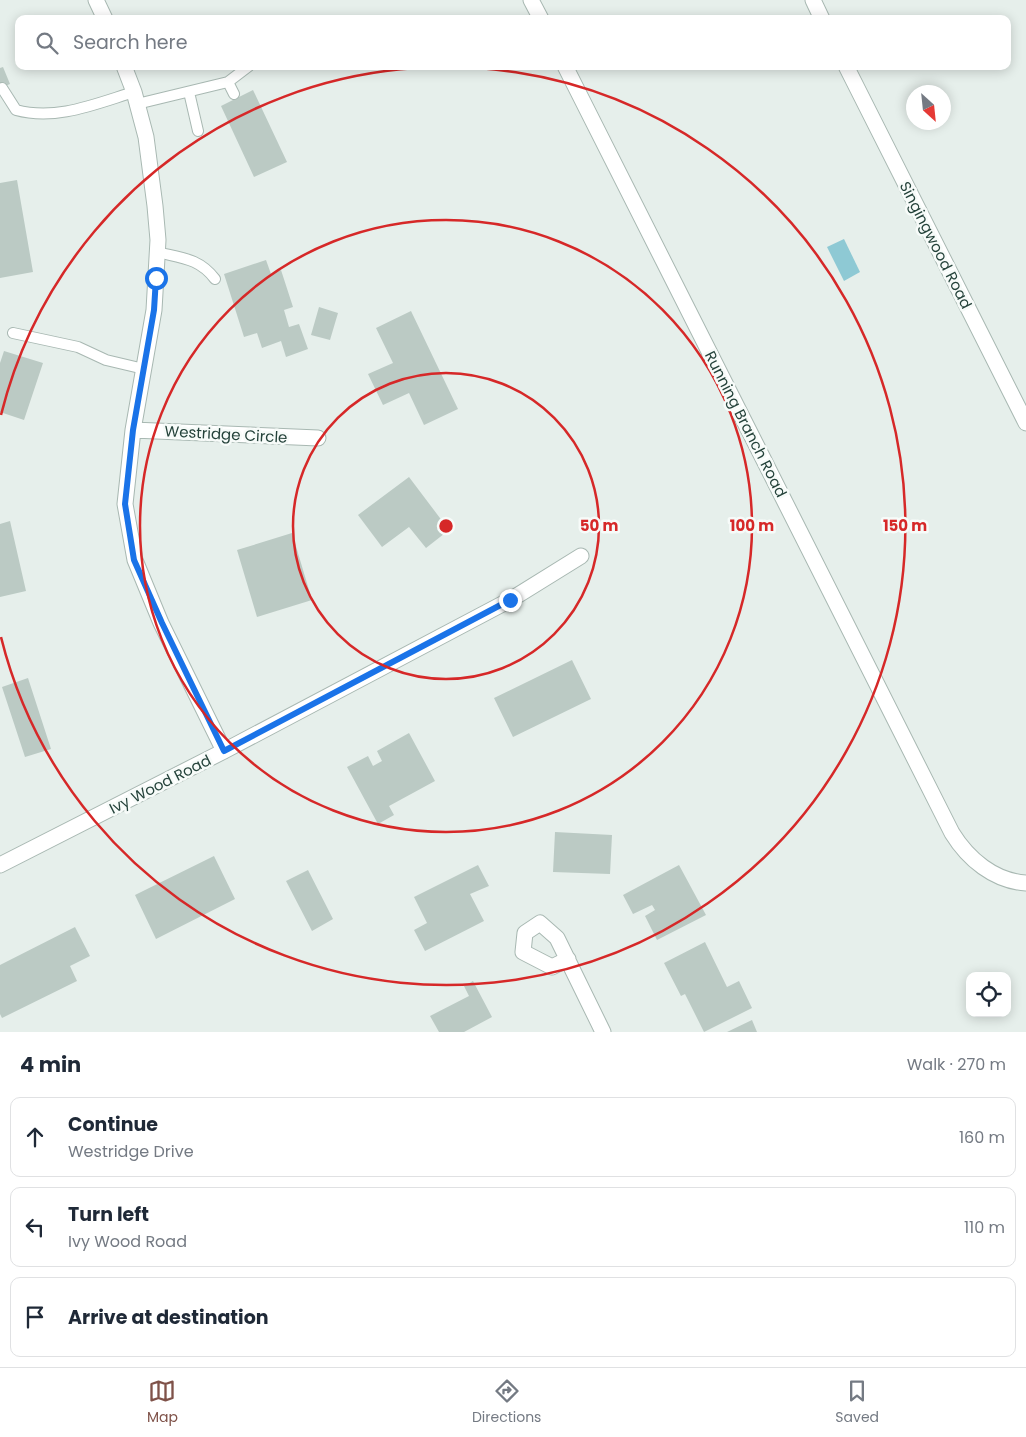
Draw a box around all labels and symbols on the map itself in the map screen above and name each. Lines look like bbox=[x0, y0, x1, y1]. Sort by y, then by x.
north arrow bbox=[906, 85, 951, 130]
street label: Singingwood Road bbox=[895, 178, 977, 312]
route start bbox=[145, 267, 168, 290]
street label: Running Branch Road bbox=[700, 347, 792, 501]
street label: Westridge Circle bbox=[164, 420, 288, 448]
text: 50 m bbox=[580, 515, 618, 536]
text: 100 m bbox=[730, 515, 774, 536]
text: 150 m bbox=[883, 515, 927, 536]
centre of rings bbox=[437, 517, 455, 535]
route end bbox=[499, 589, 522, 612]
street label: Ivy Wood Road bbox=[106, 749, 214, 819]

